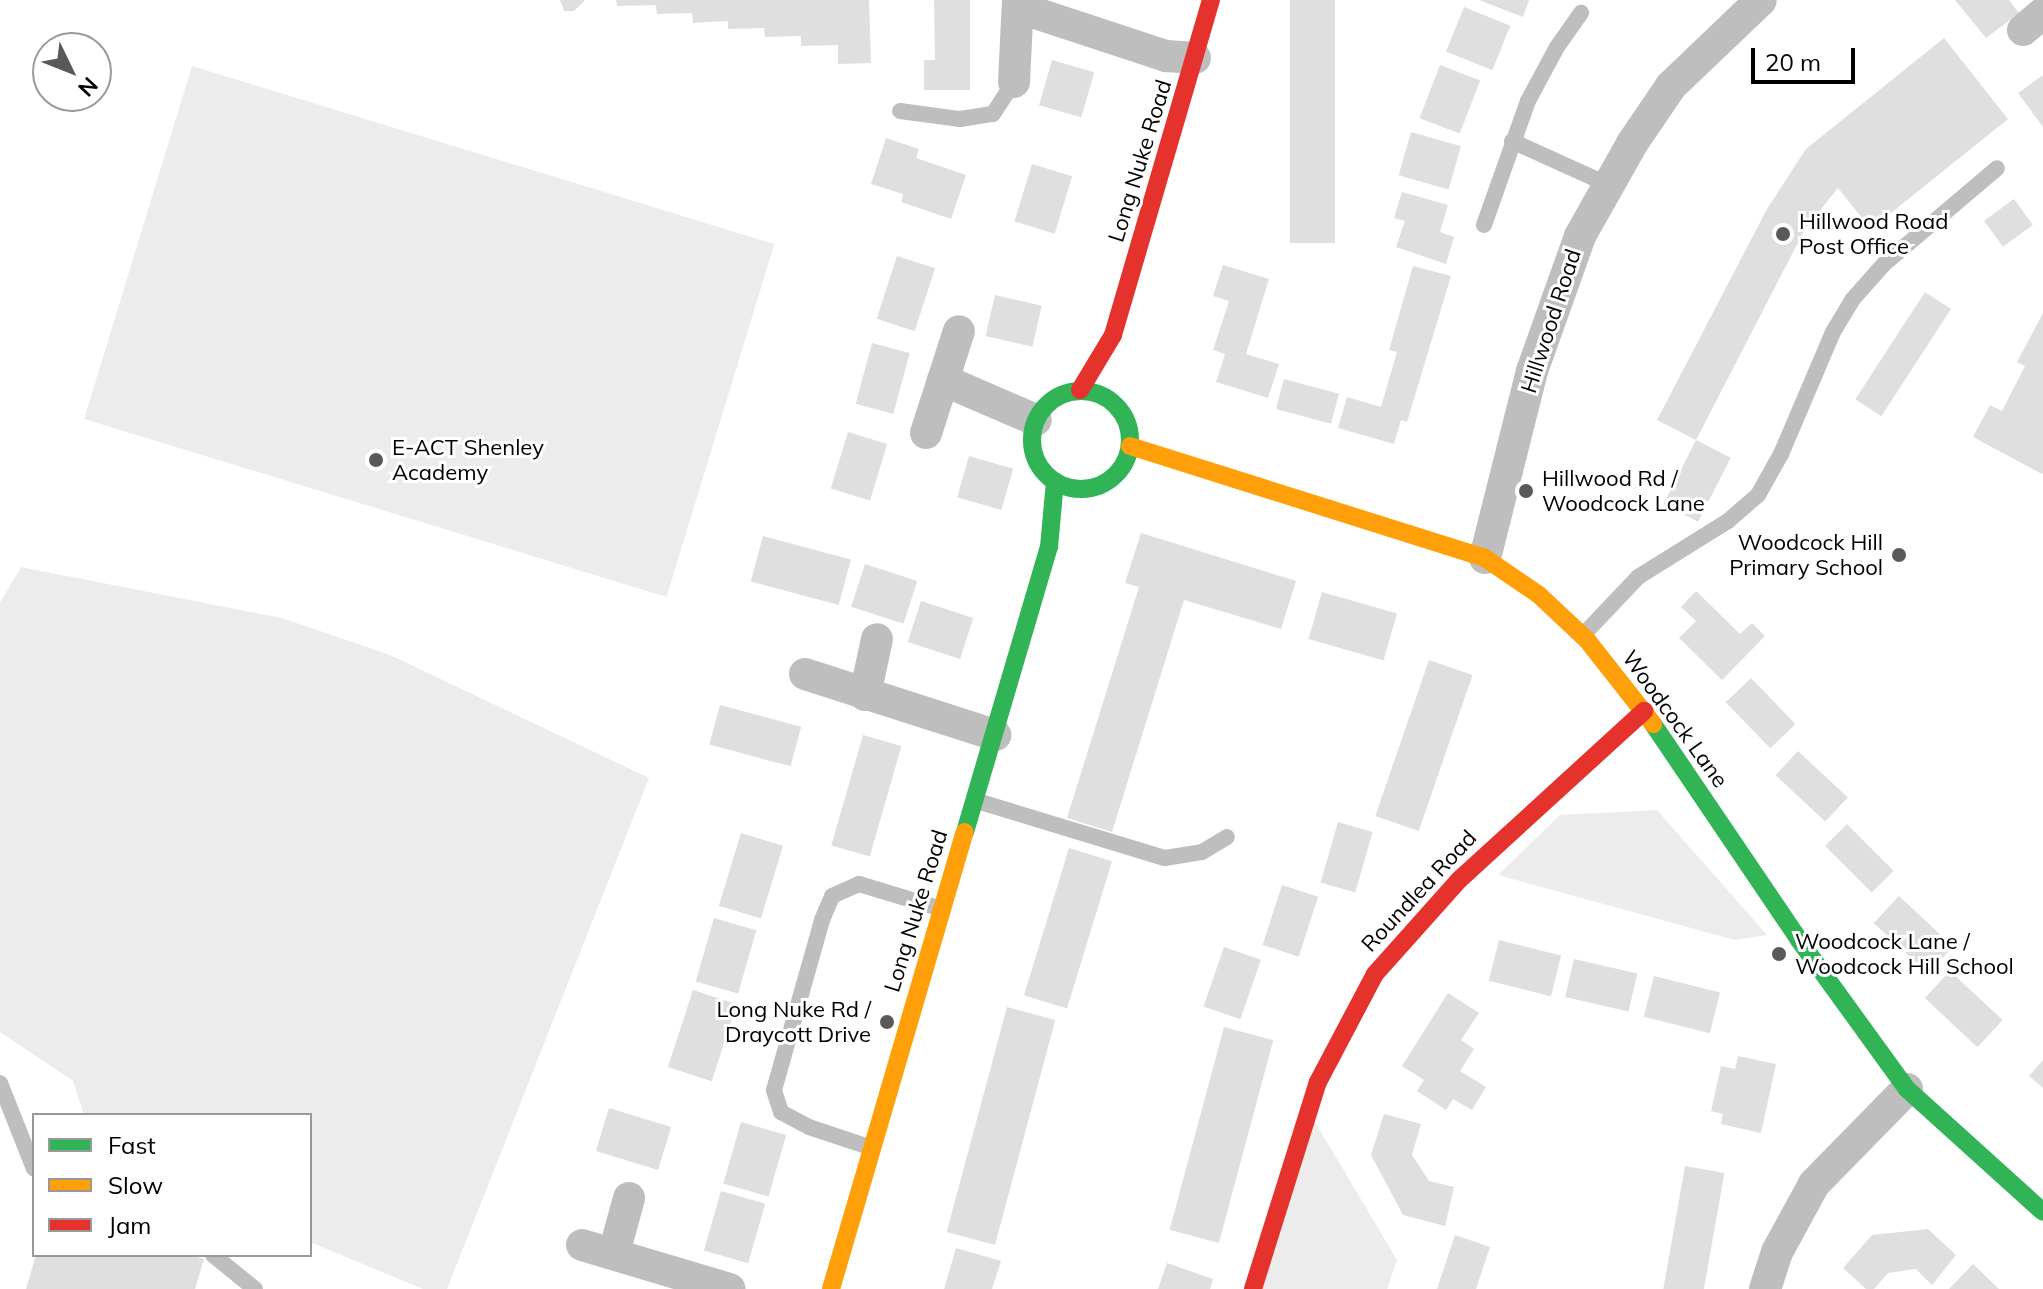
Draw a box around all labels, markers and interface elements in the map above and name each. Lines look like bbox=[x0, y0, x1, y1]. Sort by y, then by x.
north arrow bbox=[32, 32, 112, 112]
scale bar bbox=[1755, 32, 1859, 82]
text: 20 m bbox=[1765, 47, 1821, 77]
text: N bbox=[72, 71, 104, 103]
street label: Long Nuke Road bbox=[1103, 77, 1177, 245]
place label: Hillwood Road Post Office bbox=[1799, 208, 1949, 260]
marker: Hillwood Road Post Office bbox=[1774, 225, 1792, 243]
street label: Hillwood Road bbox=[1515, 246, 1587, 396]
place label: E-ACT Shenley Academy bbox=[392, 434, 544, 486]
marker: E-ACT Shenley Academy bbox=[367, 451, 385, 469]
place label: Hillwood Rd / Woodcock Lane bbox=[1542, 465, 1705, 516]
marker: Hillwood Rd / Woodcock Lane bbox=[1517, 482, 1535, 500]
place label: Woodcock Hill Primary School bbox=[1729, 529, 1883, 580]
marker: Woodcock Hill Primary School bbox=[1890, 546, 1908, 564]
street label: Woodcock Lane bbox=[1616, 645, 1734, 793]
street label: Roundlea Road bbox=[1356, 825, 1482, 957]
street label: Long Nuke Road bbox=[879, 827, 953, 995]
place label: Woodcock Lane / Woodcock Hill School bbox=[1795, 928, 2014, 980]
marker: Woodcock Lane / Woodcock Hill School bbox=[1770, 945, 1788, 963]
place label: Long Nuke Rd / Draycott Drive bbox=[717, 996, 871, 1048]
marker: Long Nuke Rd / Draycott Drive bbox=[878, 1013, 896, 1031]
legend bbox=[32, 1113, 312, 1257]
text: Fast bbox=[108, 1130, 156, 1160]
text: Slow bbox=[108, 1170, 163, 1200]
text: Jam bbox=[108, 1210, 151, 1240]

